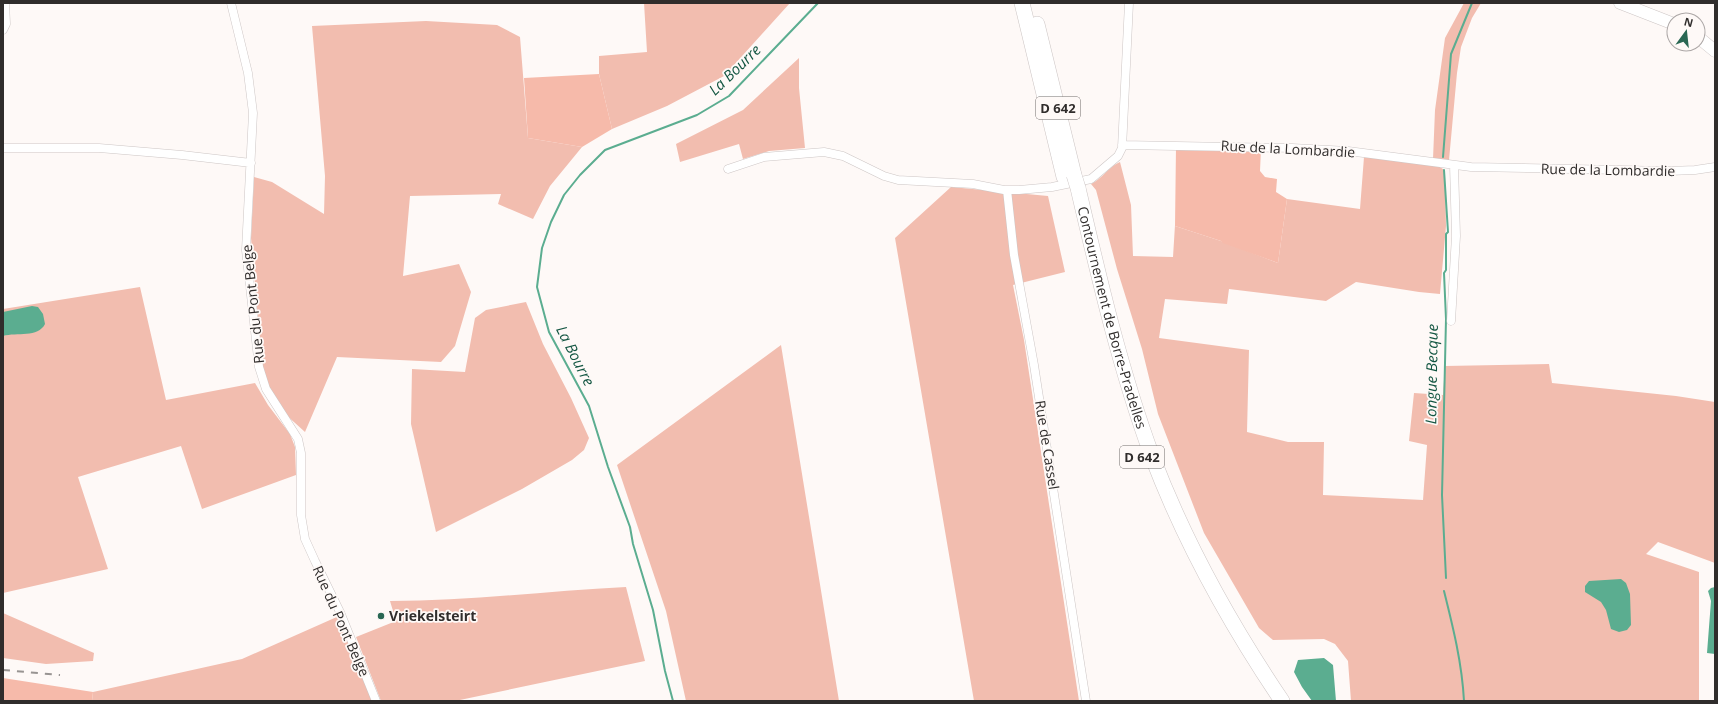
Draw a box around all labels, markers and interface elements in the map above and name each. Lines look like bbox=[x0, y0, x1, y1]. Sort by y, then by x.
north arrow bbox=[1666, 12, 1706, 52]
text: N bbox=[1682, 13, 1695, 30]
water label: La Bourre bbox=[704, 39, 765, 99]
road number: D 642 bbox=[1036, 97, 1080, 119]
street label: Rue de la Lombardie bbox=[1220, 135, 1356, 162]
street label: Rue de la Lombardie bbox=[1541, 159, 1676, 180]
street label: Contournement de Borre-Pradelles bbox=[1074, 204, 1152, 431]
street label: Rue du Pont Belge bbox=[237, 244, 268, 364]
water label: La Bourre bbox=[552, 322, 600, 390]
water label: Longue Becque bbox=[1420, 323, 1442, 424]
street label: Rue de Cassel bbox=[1031, 399, 1064, 491]
road number: D 642 bbox=[1120, 446, 1164, 468]
street label: Rue du Pont Belge bbox=[308, 562, 374, 679]
place label: Vriekelsteirt bbox=[389, 606, 476, 625]
marker: Vriekelsteirt bbox=[376, 611, 386, 621]

